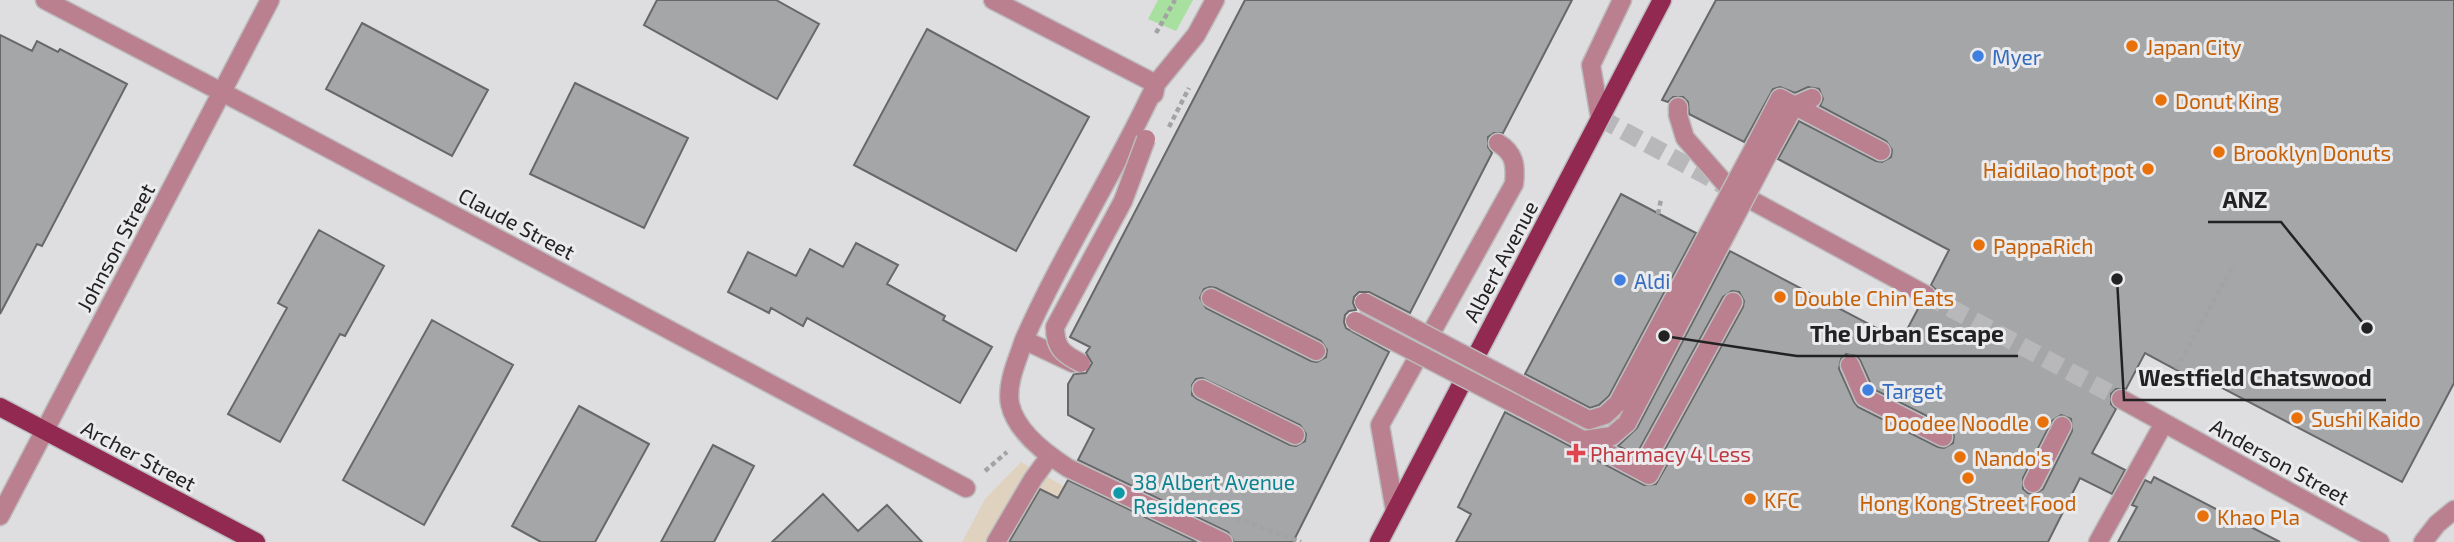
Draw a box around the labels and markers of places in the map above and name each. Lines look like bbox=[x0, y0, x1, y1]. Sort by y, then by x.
place label: Japan City bbox=[2146, 34, 2242, 59]
marker: Japan City bbox=[2124, 38, 2140, 54]
place label: Myer bbox=[1992, 44, 2042, 69]
marker: Myer bbox=[1970, 48, 1986, 64]
place label: Donut King bbox=[2175, 88, 2280, 113]
marker: Donut King bbox=[2153, 92, 2169, 108]
place label: Brooklyn Donuts bbox=[2233, 140, 2391, 165]
marker: Brooklyn Donuts bbox=[2211, 144, 2227, 160]
place label: Haidilao hot pot bbox=[1983, 157, 2134, 182]
marker: Haidilao hot pot bbox=[2140, 161, 2156, 177]
callout: ANZ bbox=[2208, 178, 2281, 222]
place label: PappaRich bbox=[1993, 233, 2093, 258]
marker: PappaRich bbox=[1971, 237, 1987, 253]
place label: Aldi bbox=[1634, 268, 1671, 293]
marker: Aldi bbox=[1612, 272, 1628, 288]
place label: Double Chin Eats bbox=[1794, 285, 1954, 310]
marker: Double Chin Eats bbox=[1772, 289, 1788, 305]
callout: The Urban Escape bbox=[1797, 312, 2018, 356]
callout: Westfield Chatswood bbox=[2124, 356, 2386, 400]
place label: Target bbox=[1882, 378, 1943, 403]
marker: Target bbox=[1860, 382, 1876, 398]
place label: Sushi Kaido bbox=[2311, 406, 2421, 431]
place label: Doodee Noodle bbox=[1884, 410, 2029, 435]
marker: Sushi Kaido bbox=[2289, 410, 2305, 426]
marker: Doodee Noodle bbox=[2035, 414, 2051, 430]
place label: Pharmacy 4 Less bbox=[1590, 441, 1751, 466]
marker: Pharmacy 4 Less bbox=[1568, 445, 1584, 461]
place label: Nando's bbox=[1974, 445, 2051, 470]
marker: Nando's bbox=[1952, 449, 1968, 465]
place label: 38 Albert Avenue Residences bbox=[1133, 469, 1295, 518]
marker: Hong Kong Street Food bbox=[1960, 470, 1976, 486]
marker: 38 Albert Avenue Residences bbox=[1111, 485, 1127, 501]
place label: KFC bbox=[1764, 487, 1800, 512]
place label: Hong Kong Street Food bbox=[1859, 490, 2077, 515]
marker: KFC bbox=[1742, 491, 1758, 507]
place label: Khao Pla bbox=[2217, 504, 2300, 529]
marker: Khao Pla bbox=[2195, 508, 2211, 524]

